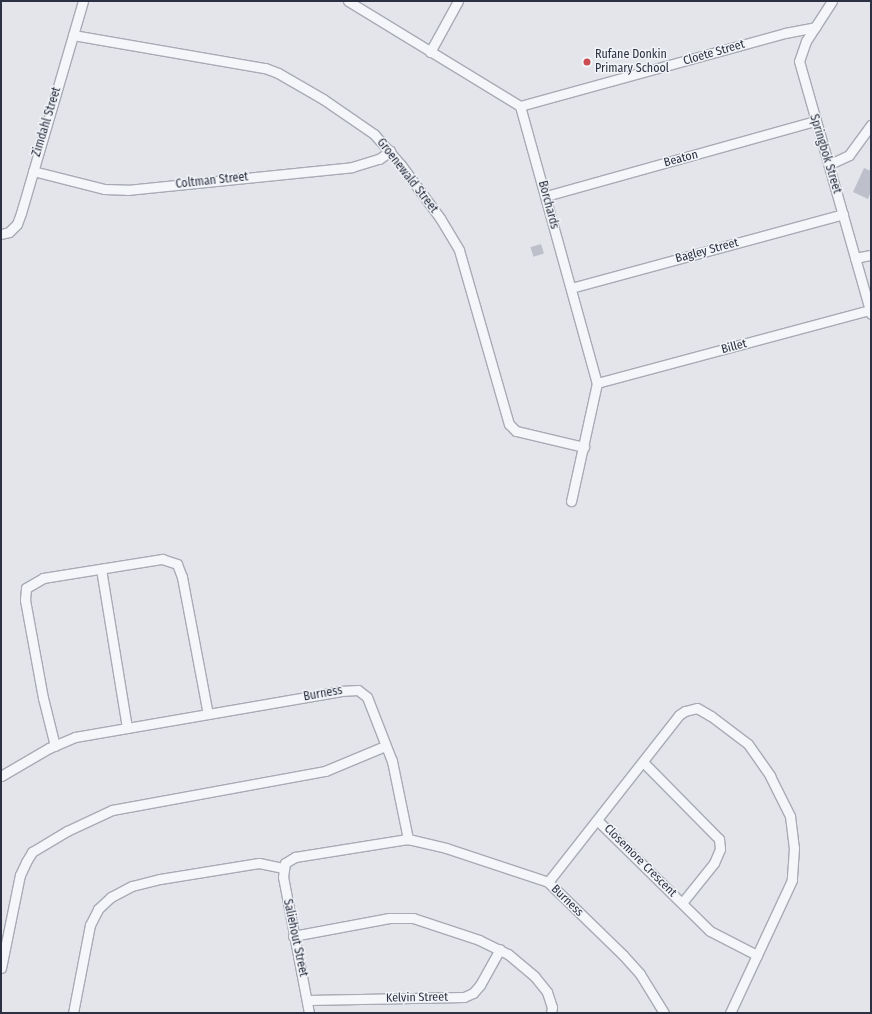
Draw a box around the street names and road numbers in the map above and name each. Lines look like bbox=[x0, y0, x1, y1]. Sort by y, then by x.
street label: Cloete Street bbox=[682, 37, 746, 69]
street label: Zimdahl Street bbox=[30, 85, 64, 159]
street label: Springbok Street bbox=[806, 113, 844, 195]
street label: Groenewald Street bbox=[373, 136, 441, 216]
street label: Beaton bbox=[662, 148, 700, 170]
street label: Coltman Street bbox=[175, 170, 249, 192]
street label: Borchards bbox=[535, 179, 561, 231]
street label: Bagley Street bbox=[674, 236, 740, 266]
street label: Billet bbox=[720, 337, 748, 357]
street label: Burness bbox=[302, 683, 344, 705]
street label: Closemore Crescent bbox=[601, 822, 679, 900]
street label: Burness bbox=[548, 882, 586, 920]
street label: Saliehout Street bbox=[280, 898, 310, 978]
street label: Kelvin Street bbox=[386, 990, 448, 1006]

